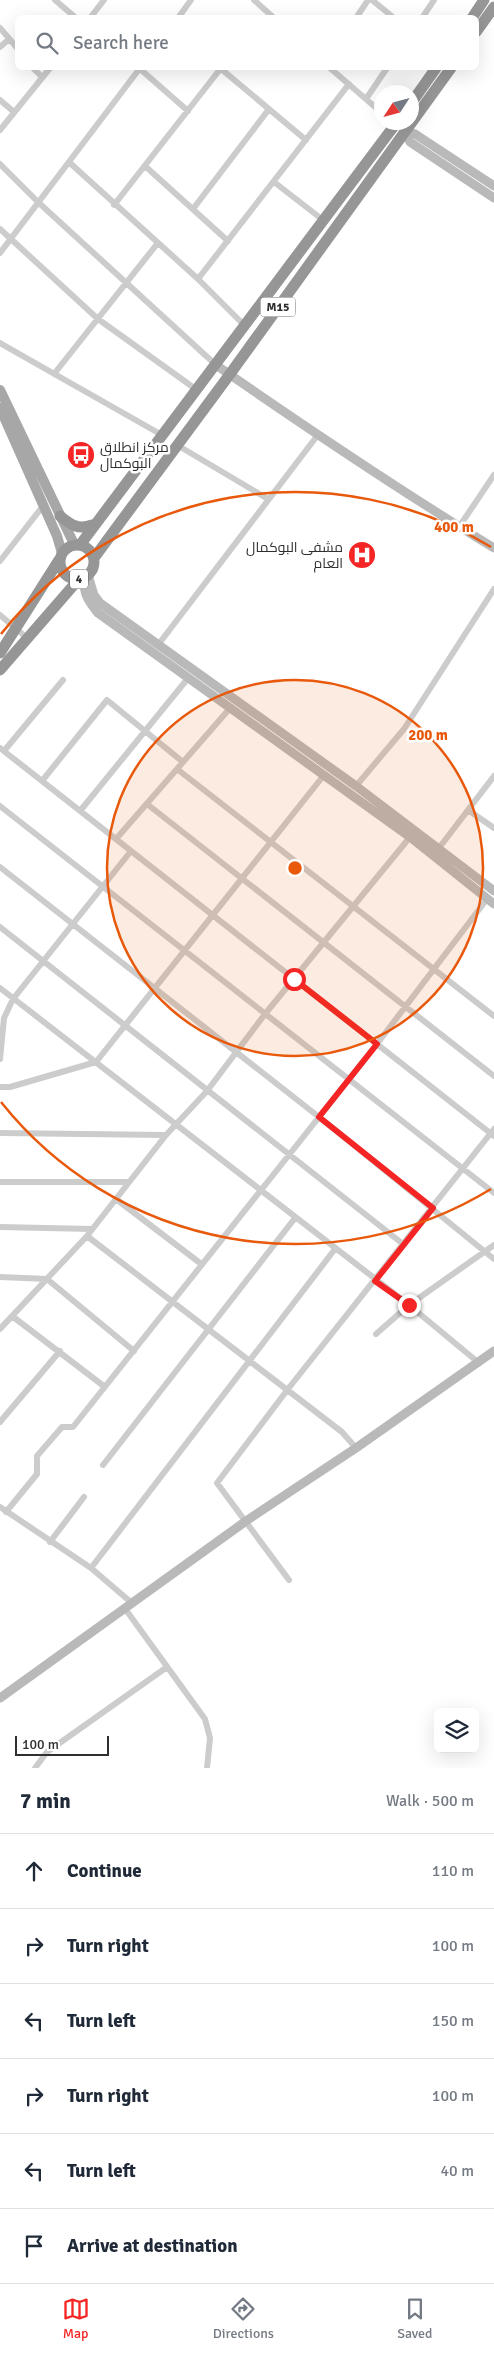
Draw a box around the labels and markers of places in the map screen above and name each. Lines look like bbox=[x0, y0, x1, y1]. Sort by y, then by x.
place label: مركز انطلاق البوكمال bbox=[100, 439, 169, 472]
bus stop icon: مركز انطلاق البوكمال bbox=[66, 440, 96, 470]
place label: مشفى البوكمال العام bbox=[246, 539, 343, 573]
hospital icon: مشفى البوكمال العام bbox=[347, 540, 377, 570]
centre of rings bbox=[286, 859, 304, 877]

